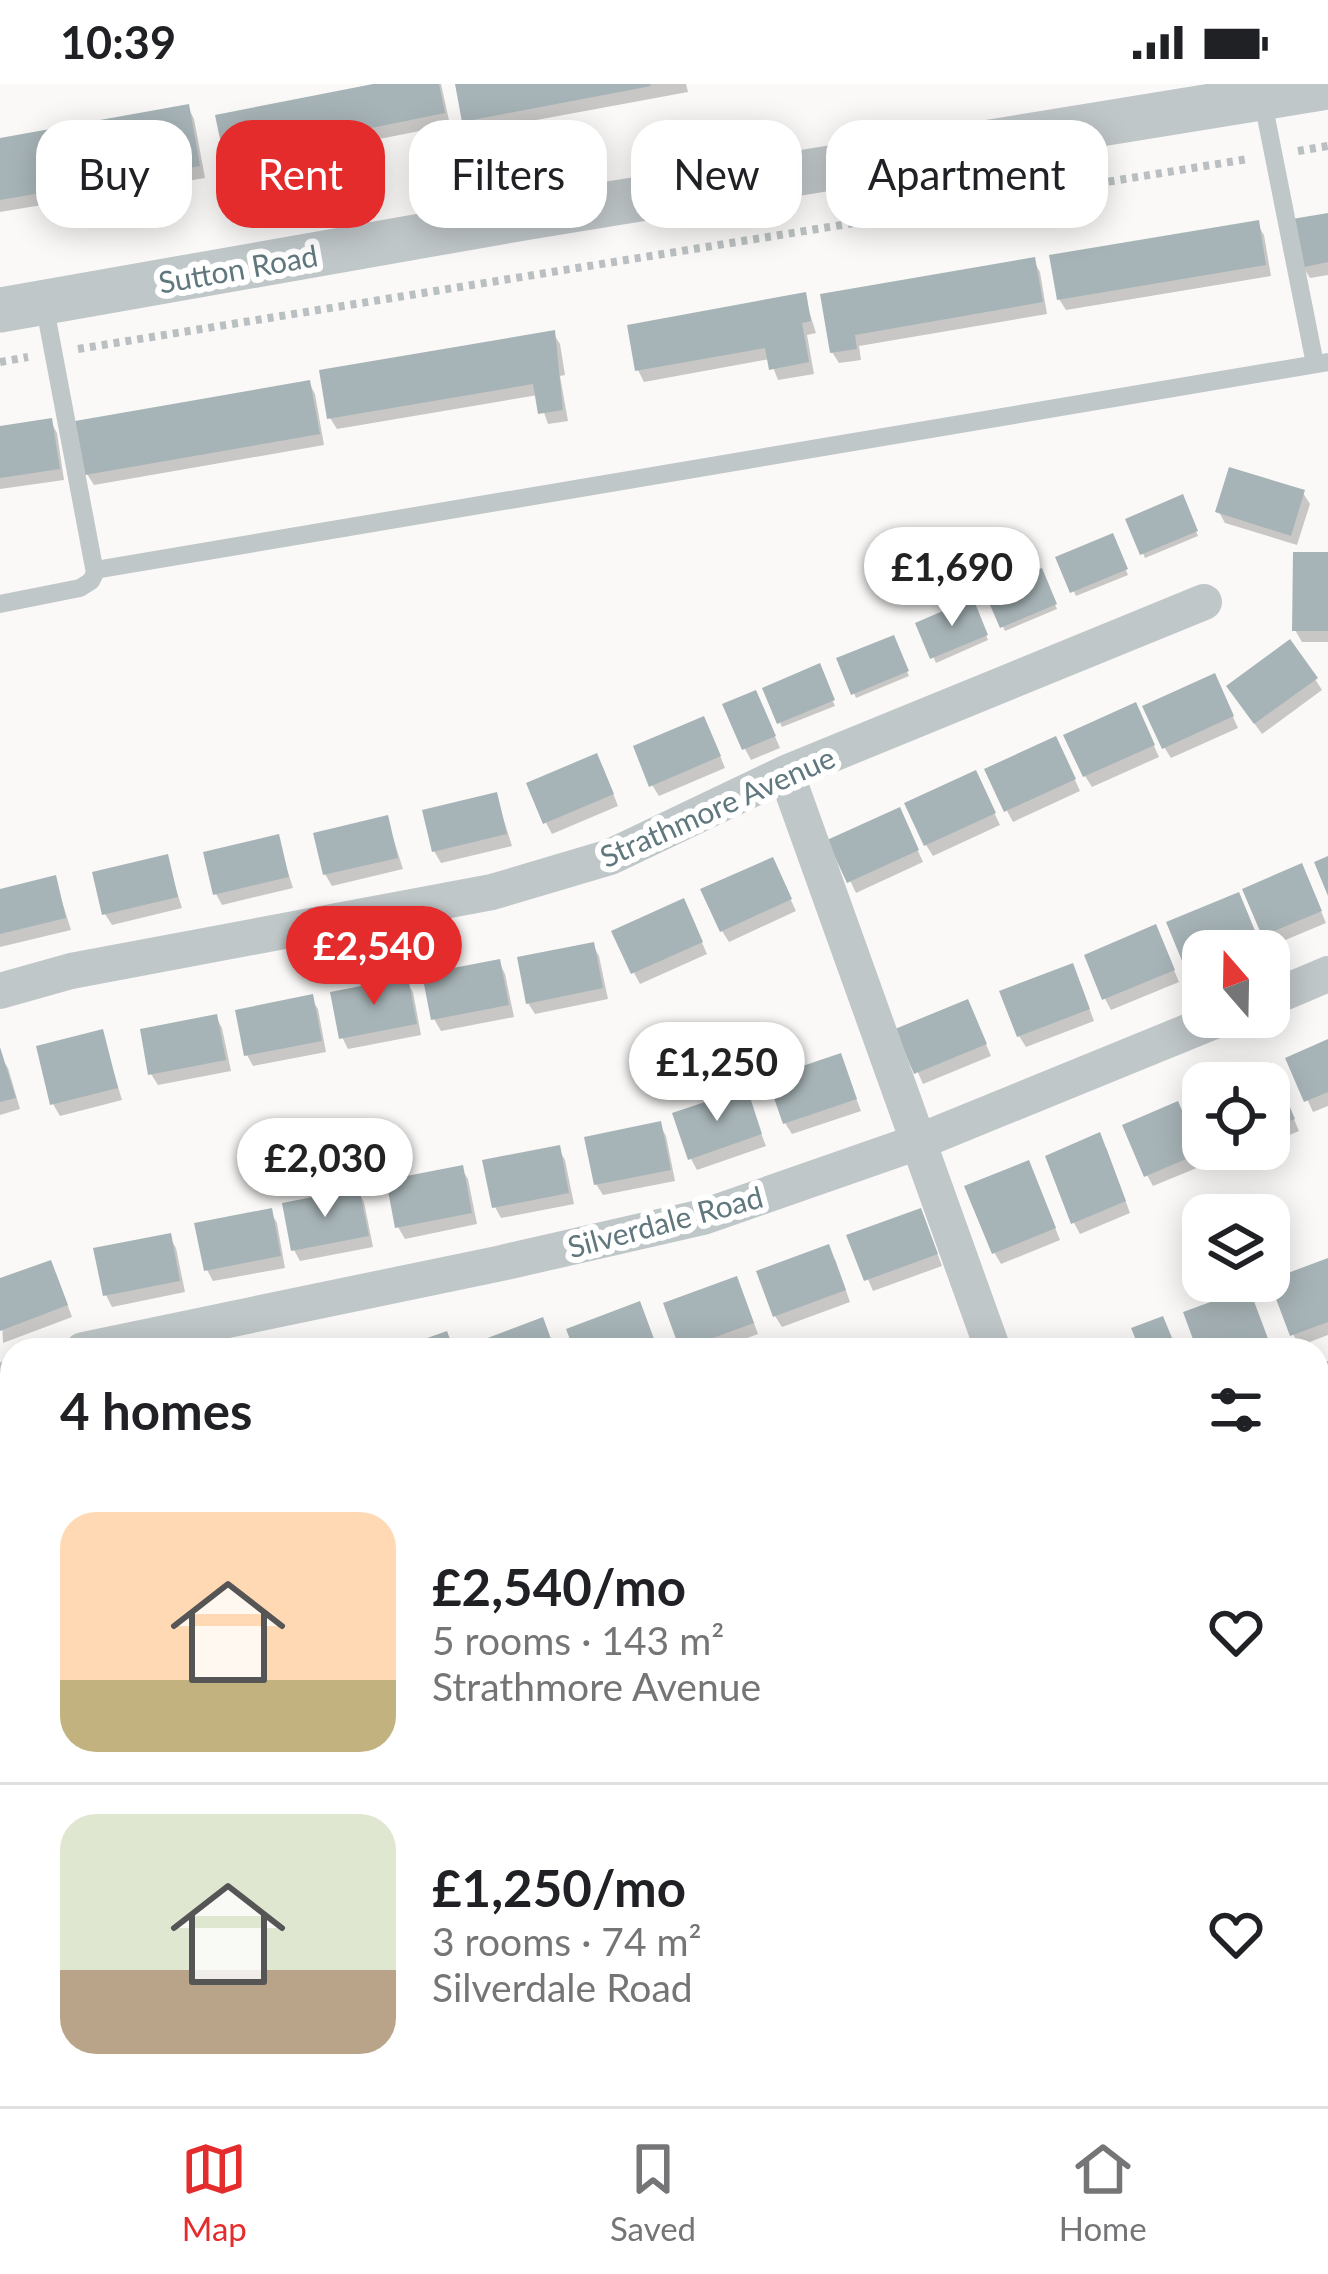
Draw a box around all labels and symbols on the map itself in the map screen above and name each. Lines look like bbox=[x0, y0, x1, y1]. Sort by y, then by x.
street label: Sutton Road bbox=[156, 236, 320, 300]
pin: £1,690 bbox=[854, 527, 1050, 629]
street label: Strathmore Avenue bbox=[594, 738, 840, 874]
pin: £2,540 bbox=[276, 906, 472, 1008]
north arrow bbox=[1182, 930, 1290, 1038]
pin: £1,250 bbox=[619, 1022, 815, 1124]
pin: £2,030 bbox=[227, 1118, 423, 1220]
street label: Silverdale Road bbox=[563, 1178, 767, 1264]

